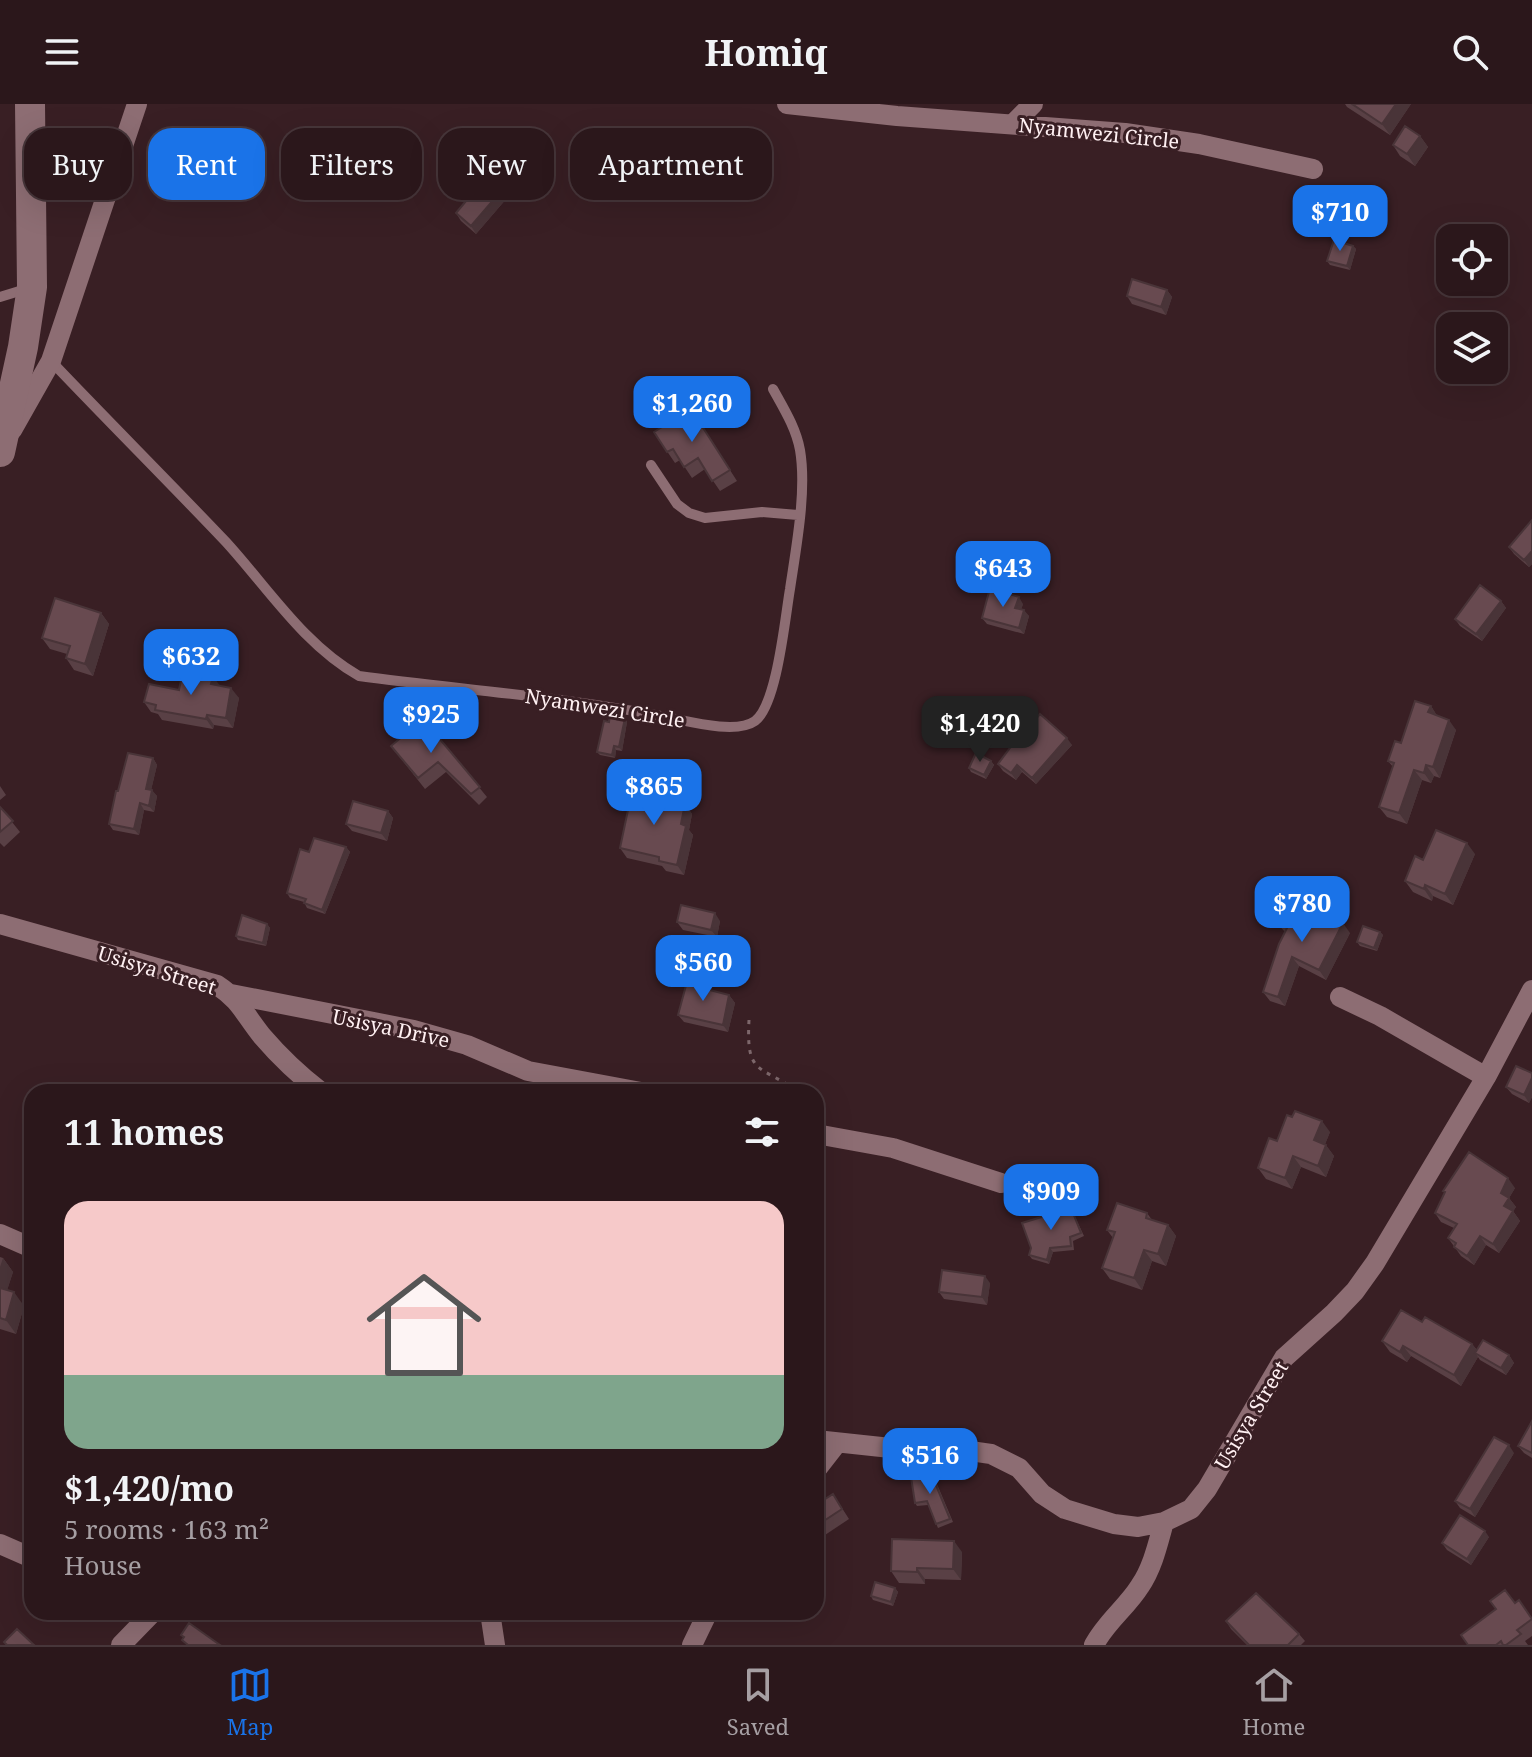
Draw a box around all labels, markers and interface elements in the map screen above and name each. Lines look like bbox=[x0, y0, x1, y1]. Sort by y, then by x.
text: Homiq bbox=[704, 28, 828, 77]
icon: menu bbox=[40, 30, 84, 74]
icon: search bbox=[1448, 30, 1492, 74]
street label: Nyamwezi Circle bbox=[1017, 111, 1181, 155]
chip: Buy bbox=[24, 128, 132, 200]
chip: Rent bbox=[148, 128, 265, 200]
chip: Filters bbox=[281, 128, 422, 200]
chip: New bbox=[438, 128, 554, 200]
chip: Apartment bbox=[570, 128, 772, 200]
pin: $710 bbox=[1293, 185, 1387, 253]
text: $710 bbox=[1311, 193, 1369, 229]
map controls bbox=[1436, 224, 1508, 384]
button: locate bbox=[1436, 224, 1508, 296]
button: layers bbox=[1436, 312, 1508, 384]
pin: $1,260 bbox=[627, 376, 757, 444]
text: $1,260 bbox=[651, 384, 733, 420]
pin: $643 bbox=[956, 541, 1050, 609]
text: $643 bbox=[974, 549, 1032, 585]
pin: $632 bbox=[144, 629, 238, 697]
text: $632 bbox=[162, 637, 220, 673]
street label: Nyamwezi Circle bbox=[523, 682, 687, 734]
pin: $925 bbox=[384, 687, 478, 755]
text: $925 bbox=[402, 695, 460, 731]
pin: $1,420 bbox=[915, 696, 1045, 764]
text: $1,420 bbox=[939, 704, 1021, 740]
pin: $865 bbox=[607, 759, 701, 827]
text: $865 bbox=[625, 767, 683, 803]
pin: $780 bbox=[1255, 876, 1349, 944]
text: $780 bbox=[1273, 884, 1331, 920]
pin: $560 bbox=[656, 935, 750, 1003]
street label: Usisya Street bbox=[95, 939, 219, 1001]
text: $560 bbox=[674, 943, 732, 979]
street label: Usisya Drive bbox=[330, 1002, 452, 1054]
text: 11 homes bbox=[64, 1109, 224, 1155]
icon: filters bbox=[740, 1110, 784, 1154]
pin: $909 bbox=[1004, 1164, 1098, 1232]
text: $909 bbox=[1022, 1172, 1080, 1208]
icon: home bbox=[352, 1253, 496, 1397]
street label: Usisya Street bbox=[1208, 1356, 1294, 1474]
pin: $516 bbox=[883, 1428, 977, 1496]
text: $516 bbox=[901, 1436, 959, 1472]
text: $1,420/mo bbox=[64, 1465, 234, 1511]
text: 5 rooms · 163 m² bbox=[64, 1511, 269, 1547]
text: House bbox=[64, 1547, 142, 1583]
tab: Map bbox=[227, 1663, 273, 1741]
tab: Saved bbox=[727, 1663, 789, 1741]
tab: Home bbox=[1243, 1663, 1305, 1741]

